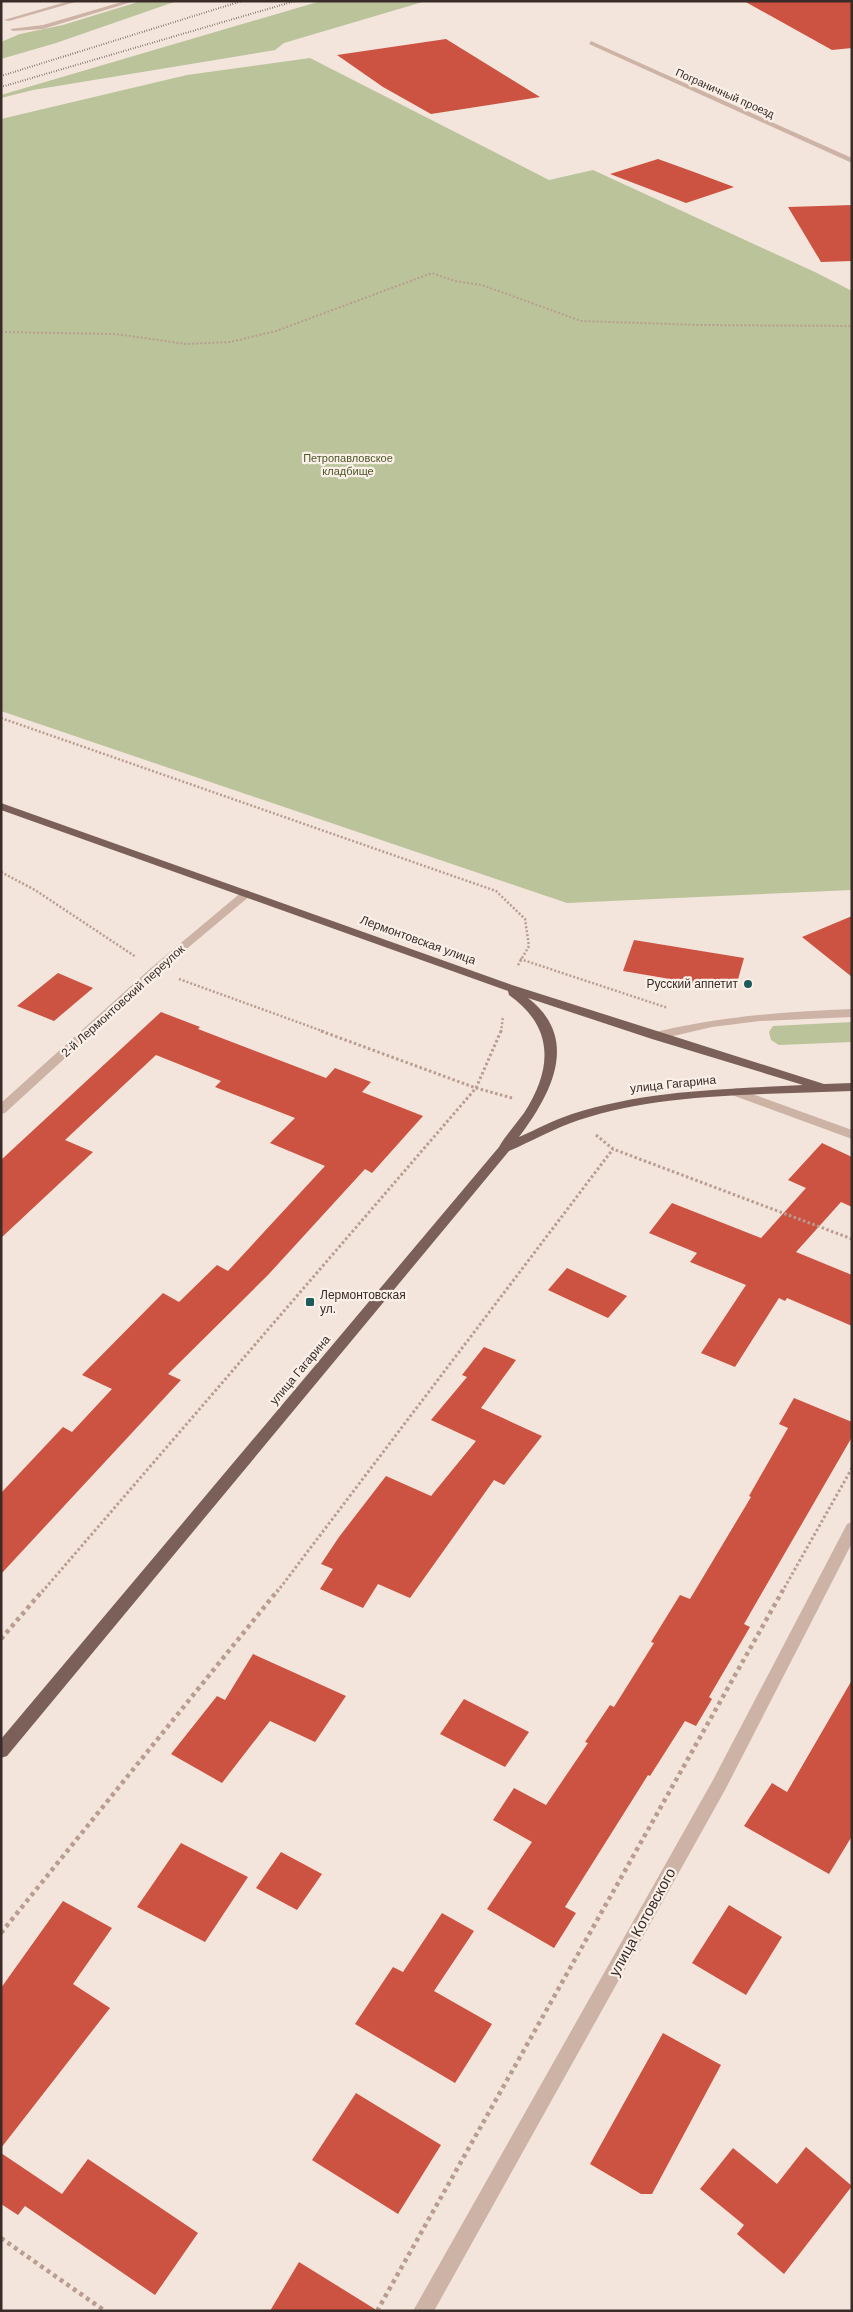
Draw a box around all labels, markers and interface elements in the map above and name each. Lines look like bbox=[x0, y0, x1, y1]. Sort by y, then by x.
street label: Пограничный проезд bbox=[674, 66, 777, 120]
park label: Петропавловское кладбище bbox=[303, 452, 393, 477]
street label: Лермонтовская улица bbox=[358, 913, 478, 968]
street label: 2-й Лермонтовский переулок bbox=[59, 941, 188, 1060]
place label: Русский аппетит bbox=[647, 977, 739, 991]
marker: Русский аппетит bbox=[742, 978, 754, 990]
street label: улица Гагарина bbox=[629, 1072, 717, 1095]
place label: Лермонтовская ул. bbox=[320, 1288, 406, 1316]
marker: Лермонтовская ул. bbox=[304, 1296, 316, 1308]
street label: улица Гагарина bbox=[267, 1332, 333, 1408]
street label: улица Котовского bbox=[605, 1865, 679, 1979]

